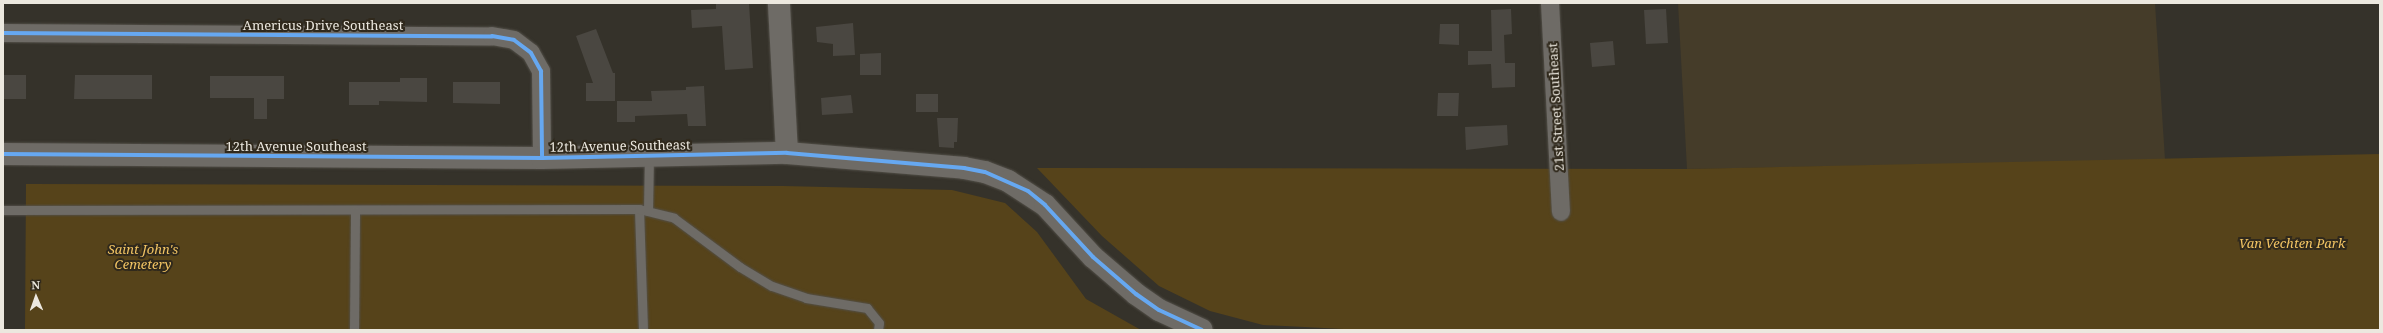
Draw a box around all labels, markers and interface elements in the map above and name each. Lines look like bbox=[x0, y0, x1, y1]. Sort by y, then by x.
street label: Americus Drive Southeast bbox=[243, 17, 403, 33]
street label: 21st Street Southeast bbox=[1545, 42, 1567, 172]
street label: 12th Avenue Southeast bbox=[549, 137, 691, 155]
street label: 12th Avenue Southeast bbox=[226, 138, 366, 154]
park label: Van Vechten Park bbox=[2239, 235, 2345, 251]
park label: Saint John's Cemetery bbox=[108, 242, 178, 273]
north arrow bbox=[16, 277, 56, 317]
text: N bbox=[31, 277, 40, 292]

